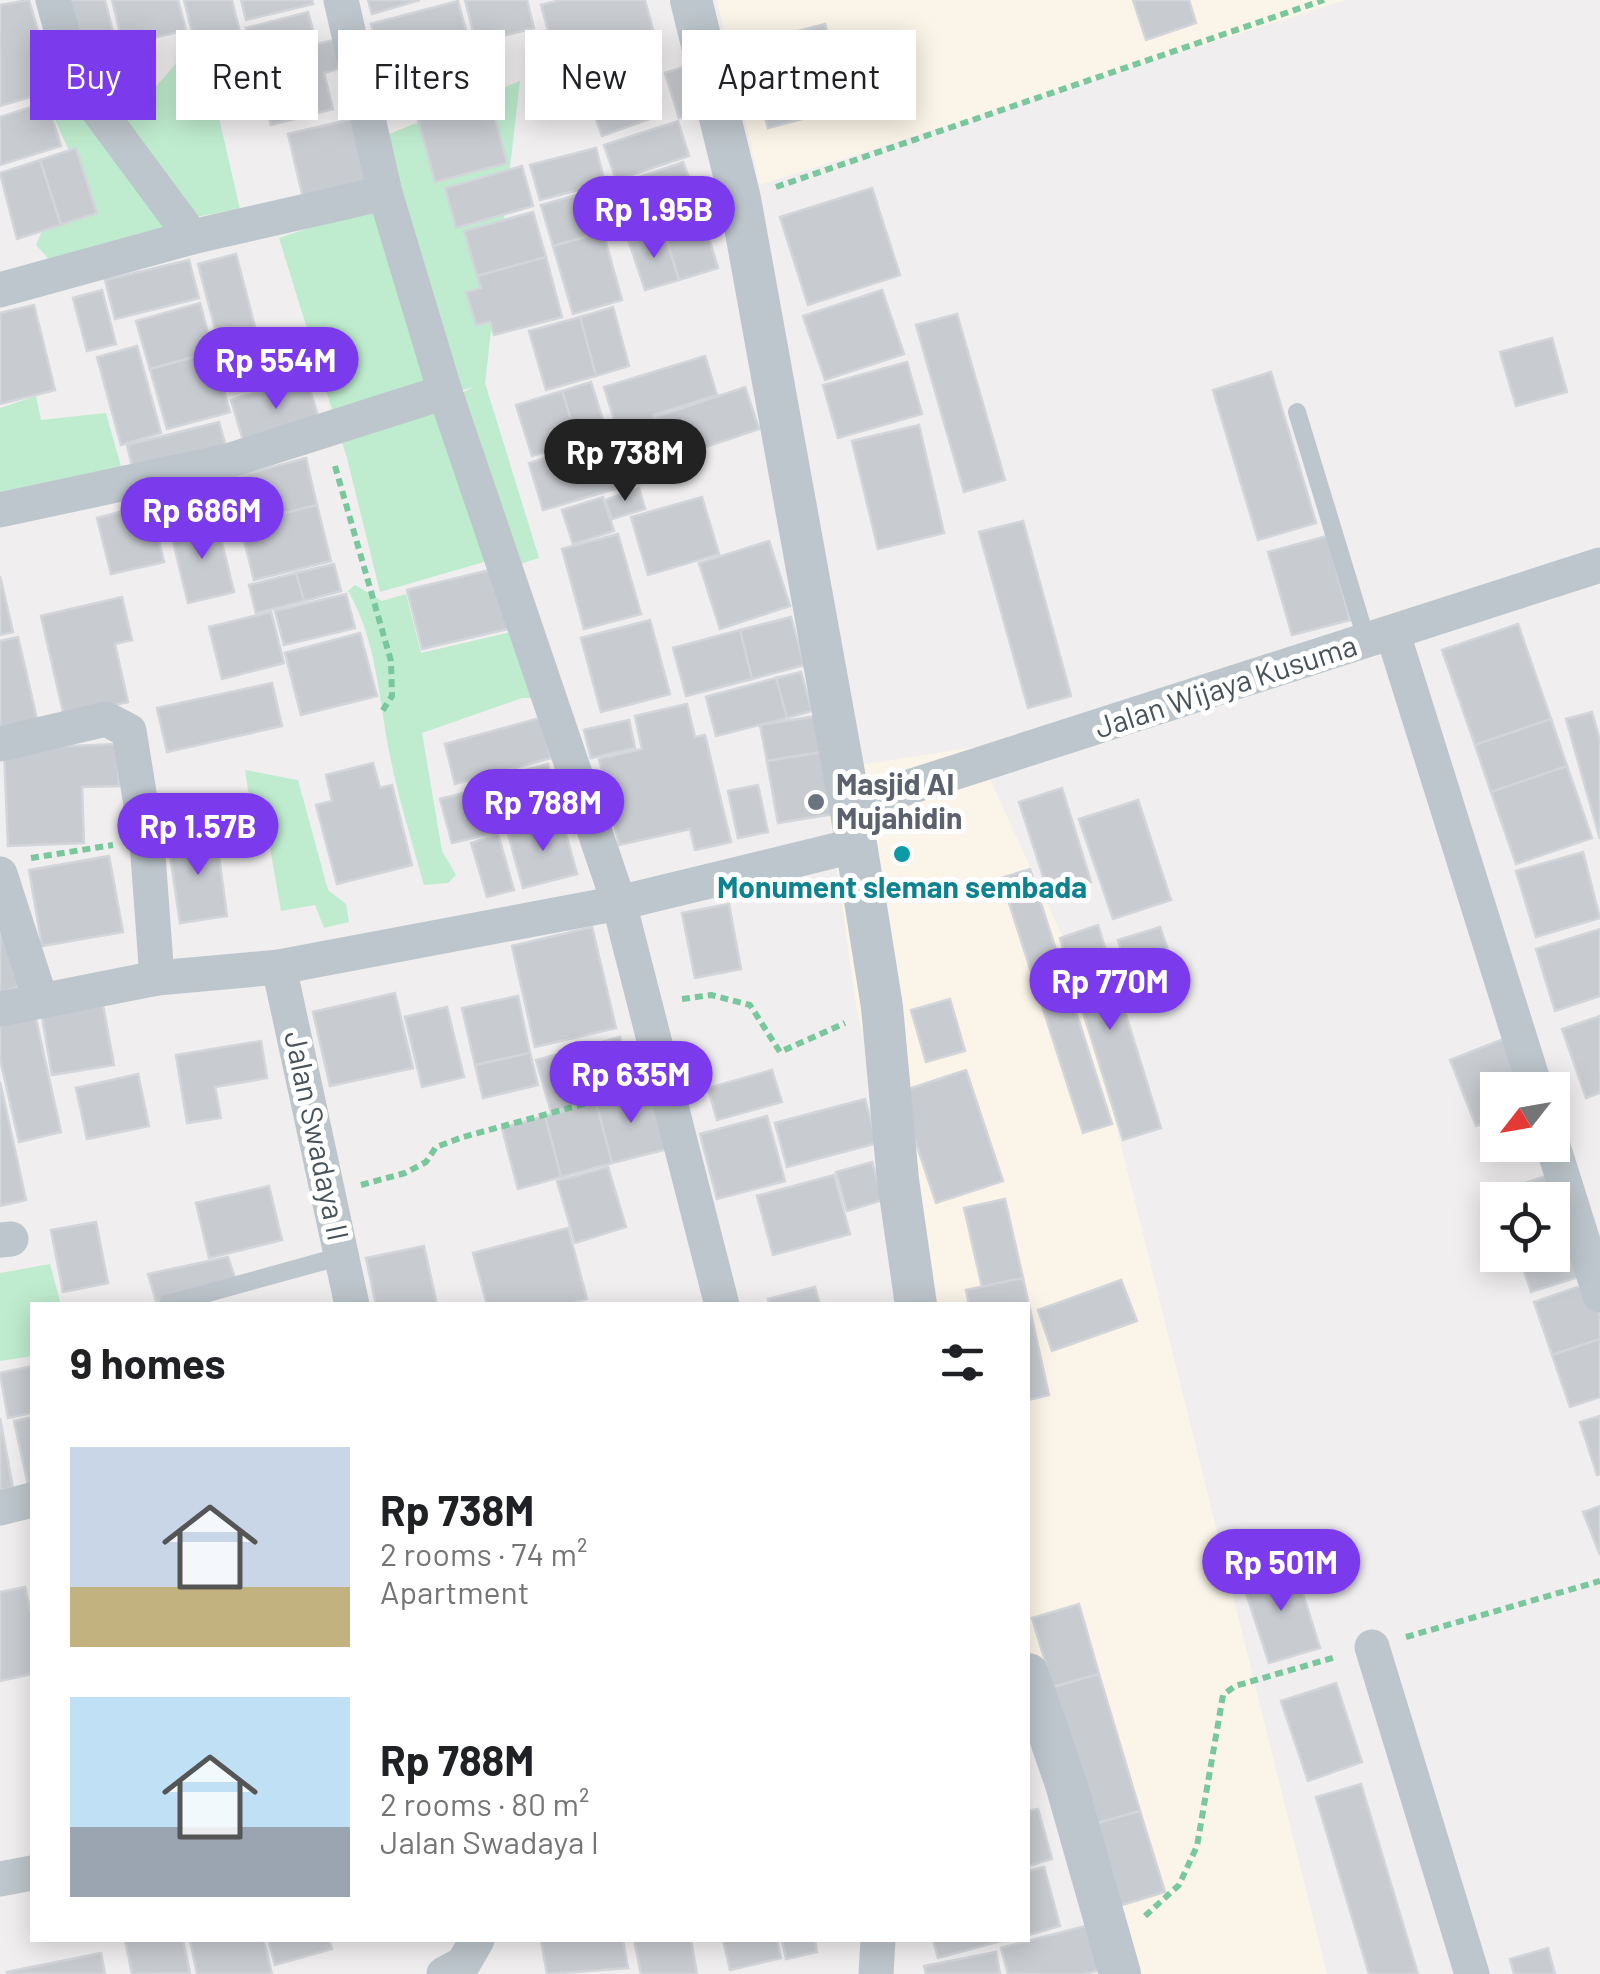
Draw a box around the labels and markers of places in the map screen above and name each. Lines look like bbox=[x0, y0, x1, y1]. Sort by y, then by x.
pin: Rp 1.95B bbox=[551, 176, 757, 261]
pin: Rp 554M bbox=[184, 327, 368, 412]
pin: Rp 738M bbox=[533, 419, 717, 504]
pin: Rp 686M bbox=[110, 477, 294, 562]
place label: Masjid Al Mujahidin bbox=[836, 765, 962, 835]
pin: Rp 788M bbox=[451, 769, 635, 854]
marker: Masjid Al Mujahidin bbox=[805, 791, 827, 813]
pin: Rp 1.57B bbox=[95, 793, 301, 878]
marker: Monument sleman sembada bbox=[891, 843, 913, 865]
place label: Monument sleman sembada bbox=[717, 868, 1087, 904]
pin: Rp 770M bbox=[1018, 948, 1202, 1033]
pin: Rp 635M bbox=[539, 1041, 723, 1126]
pin: Rp 501M bbox=[1189, 1529, 1373, 1614]

